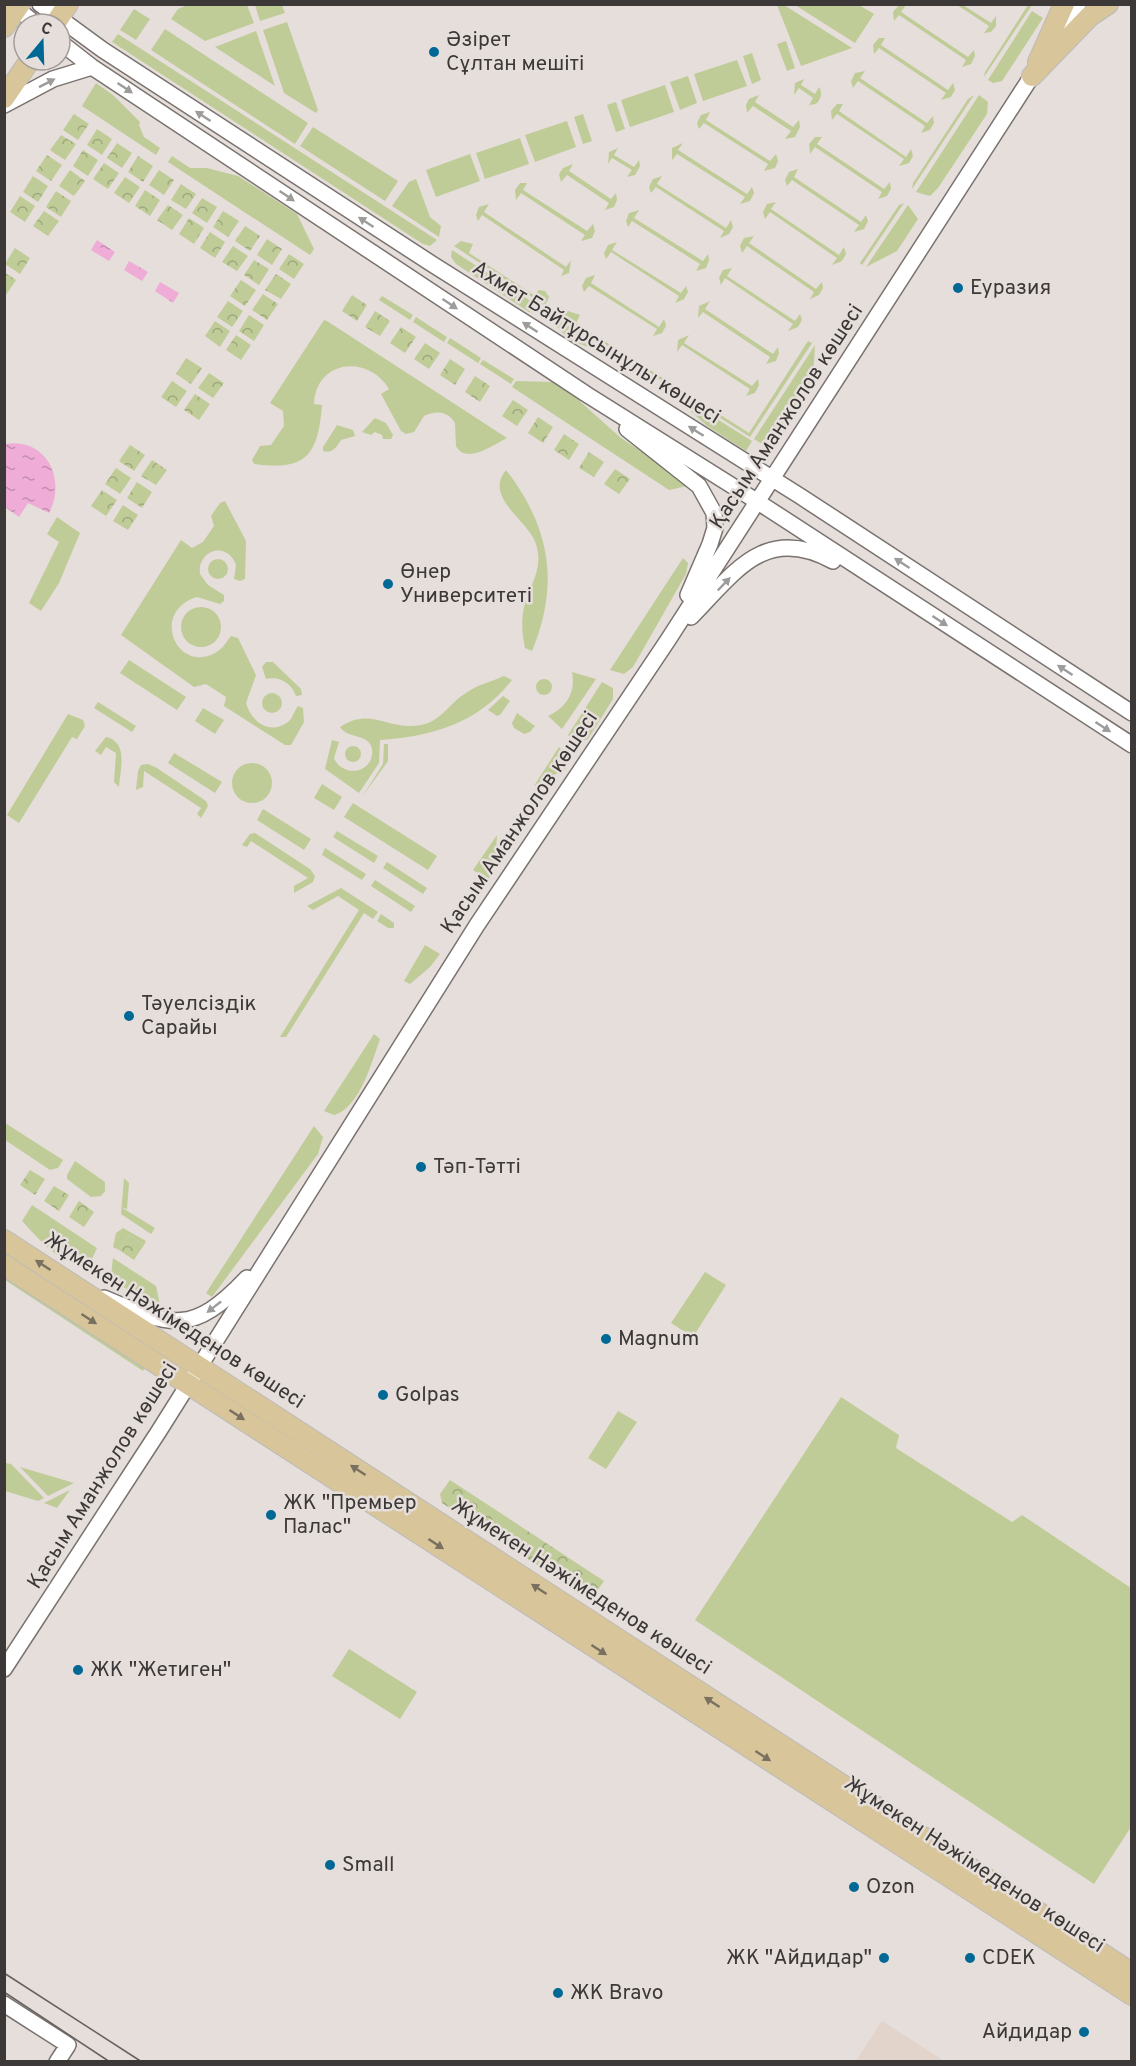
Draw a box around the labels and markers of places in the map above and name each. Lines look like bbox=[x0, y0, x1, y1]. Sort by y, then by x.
place label: Әзірет Сұлтан мешіті bbox=[446, 27, 584, 78]
marker: Әзірет Сұлтан мешіті bbox=[427, 45, 441, 59]
place label: Еуразия bbox=[970, 275, 1051, 302]
marker: Еуразия bbox=[951, 281, 965, 295]
place label: Өнер Университеті bbox=[400, 559, 532, 610]
marker: Өнер Университеті bbox=[381, 577, 395, 591]
place label: Тәуелсіздік Сарайы bbox=[141, 991, 257, 1042]
marker: Тәуелсіздік Сарайы bbox=[122, 1009, 136, 1023]
place label: Тәп-Тәтті bbox=[433, 1154, 521, 1181]
marker: Тәп-Тәтті bbox=[414, 1160, 428, 1174]
place label: Magnum bbox=[618, 1326, 699, 1353]
marker: Magnum bbox=[599, 1332, 613, 1346]
place label: Golpas bbox=[395, 1382, 460, 1409]
marker: Golpas bbox=[376, 1388, 390, 1402]
place label: ЖК "Премьер Палас" bbox=[283, 1490, 417, 1541]
marker: ЖК "Премьер Палас" bbox=[264, 1508, 278, 1522]
place label: ЖК "Жетиген" bbox=[90, 1657, 231, 1684]
marker: ЖК "Жетиген" bbox=[71, 1663, 85, 1677]
place label: Small bbox=[342, 1852, 395, 1879]
marker: Small bbox=[323, 1858, 337, 1872]
place label: Ozon bbox=[866, 1874, 915, 1901]
marker: Ozon bbox=[847, 1880, 861, 1894]
place label: ЖК "Айдидар" bbox=[726, 1945, 872, 1972]
place label: CDEK bbox=[982, 1945, 1036, 1972]
marker: ЖК "Айдидар" bbox=[877, 1951, 891, 1965]
marker: CDEK bbox=[963, 1951, 977, 1965]
place label: ЖК Bravo bbox=[570, 1980, 664, 2007]
marker: ЖК Bravo bbox=[551, 1986, 565, 2000]
place label: Айдидар bbox=[982, 2019, 1072, 2046]
marker: Айдидар bbox=[1077, 2025, 1091, 2039]

